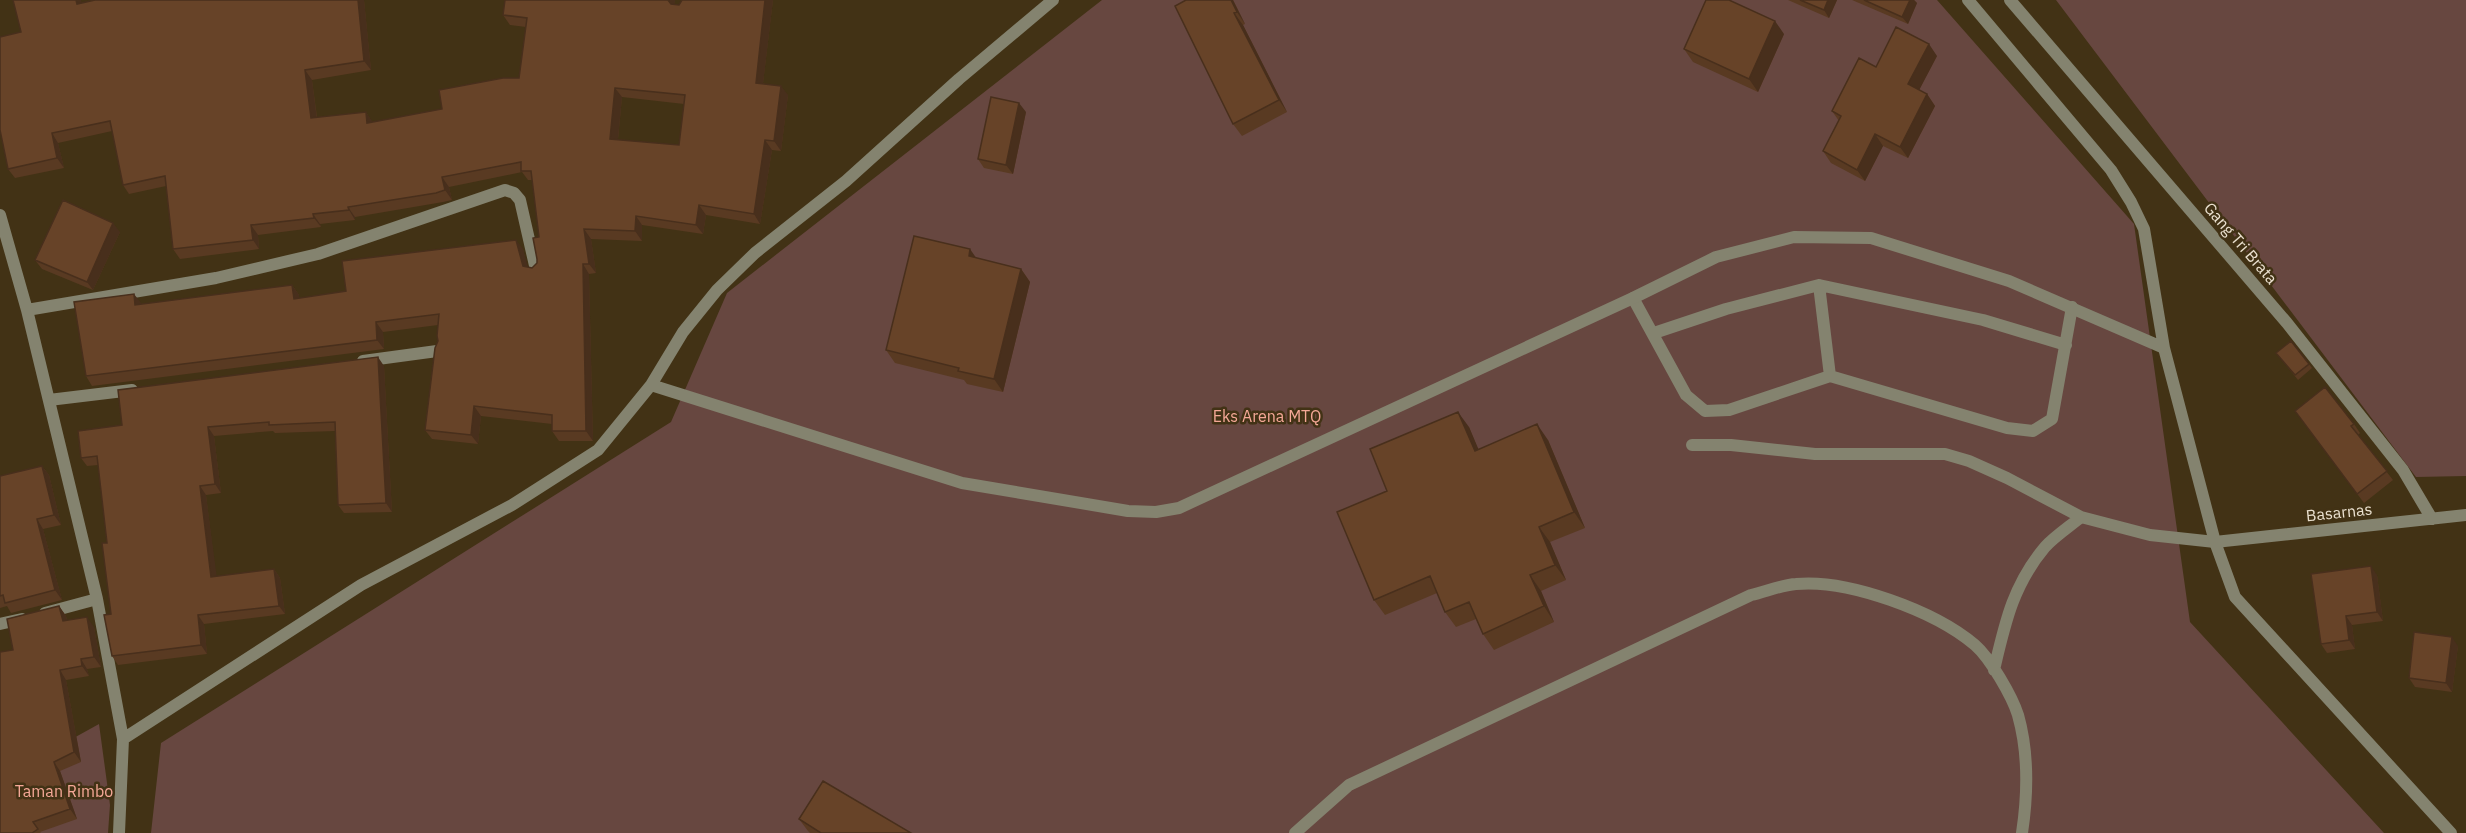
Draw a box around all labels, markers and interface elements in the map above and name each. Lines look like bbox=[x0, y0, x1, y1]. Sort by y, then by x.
street label: Gang Tri Brata bbox=[2200, 198, 2282, 288]
park label: Eks Arena MTQ bbox=[1213, 406, 1321, 426]
street label: Basarnas bbox=[2305, 499, 2373, 525]
park label: Taman Rimbo bbox=[15, 781, 113, 801]

